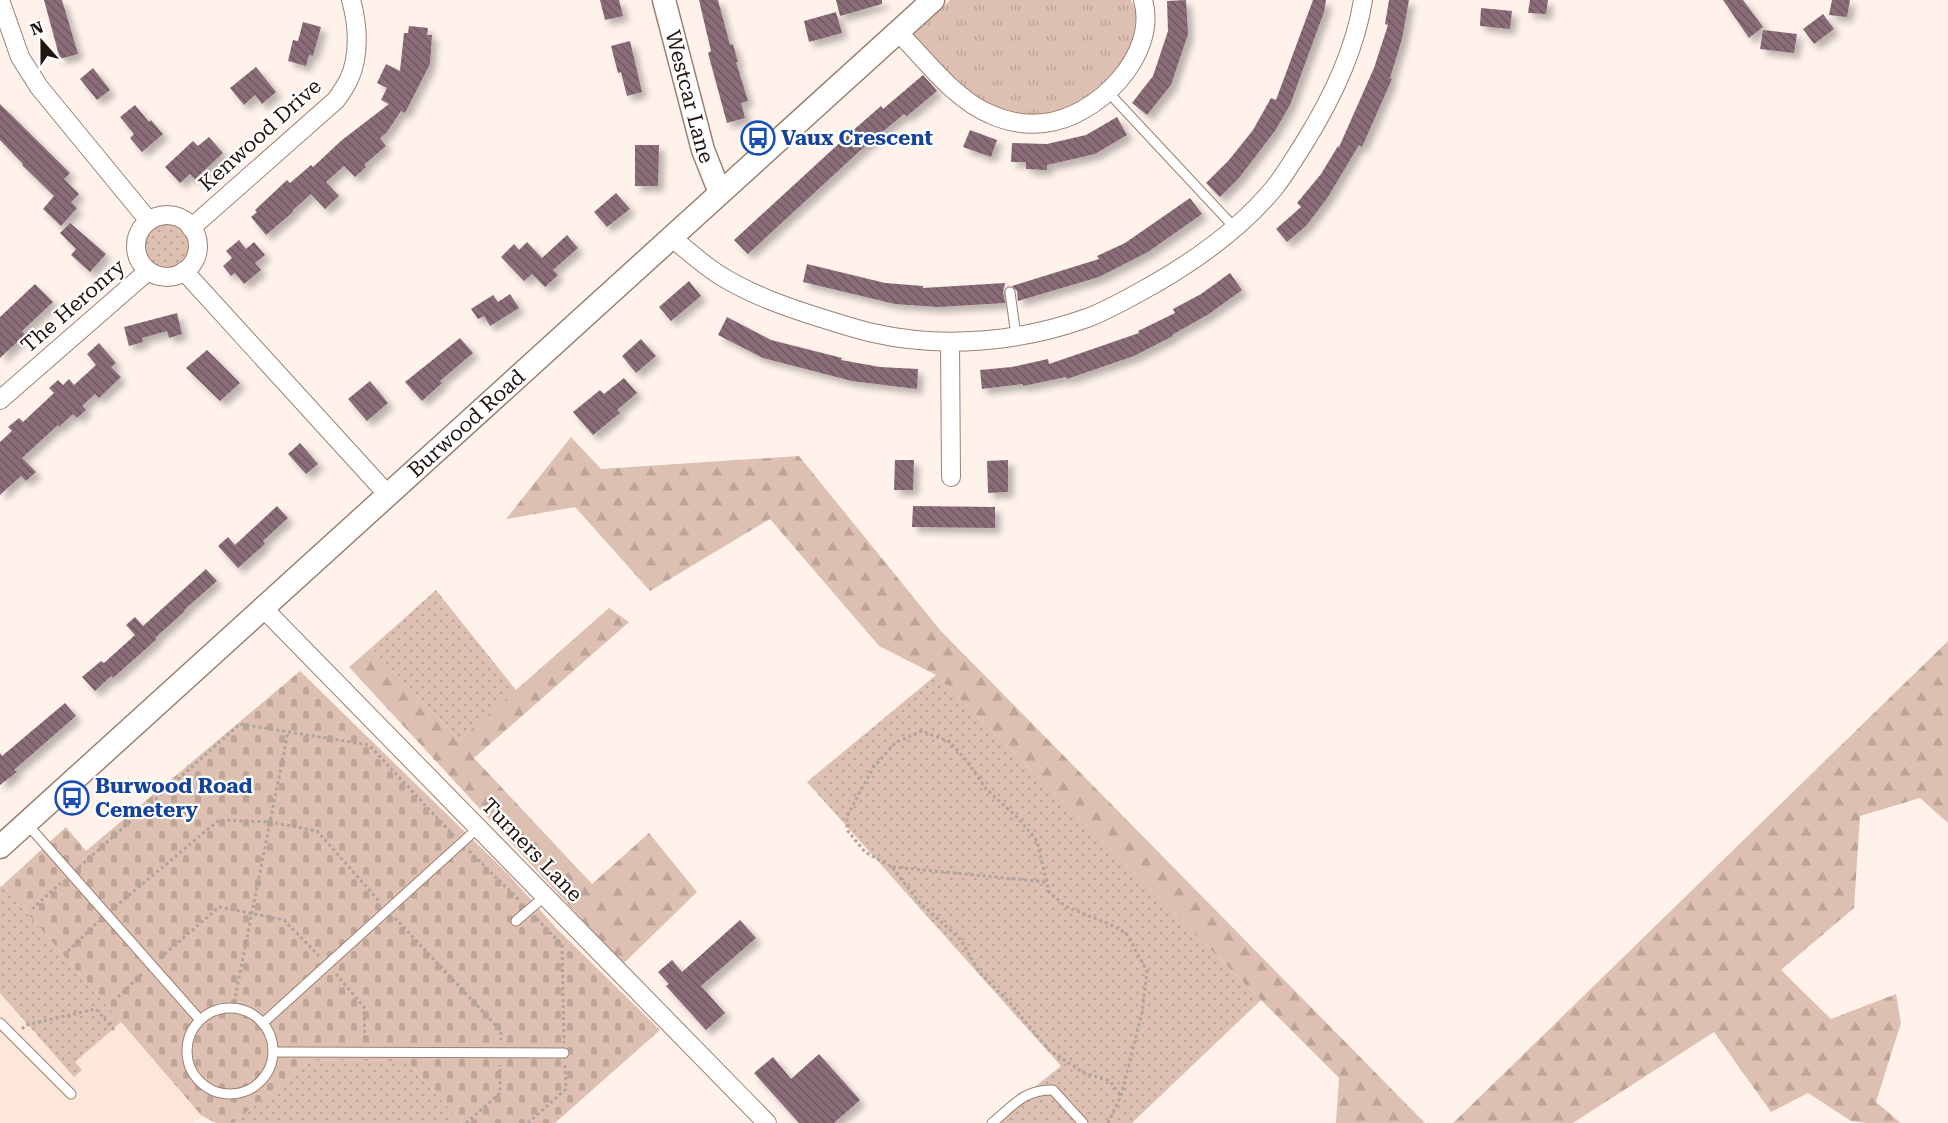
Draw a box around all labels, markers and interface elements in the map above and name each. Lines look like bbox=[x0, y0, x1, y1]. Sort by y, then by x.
north arrow bbox=[12, 12, 72, 72]
text: N bbox=[28, 17, 46, 40]
street label: Westcar Lane bbox=[660, 28, 719, 167]
street label: Kenwood Drive bbox=[194, 74, 326, 196]
bus stop icon: Vaux Crescent bbox=[740, 120, 776, 156]
place label: Vaux Crescent bbox=[781, 126, 934, 150]
street label: The Heronry bbox=[16, 254, 130, 358]
street label: Burwood Road bbox=[403, 364, 530, 483]
place label: Burwood Road Cemetery bbox=[95, 774, 253, 822]
bus stop icon: Burwood Road Cemetery bbox=[54, 780, 90, 816]
street label: Turners Lane bbox=[477, 793, 587, 907]

